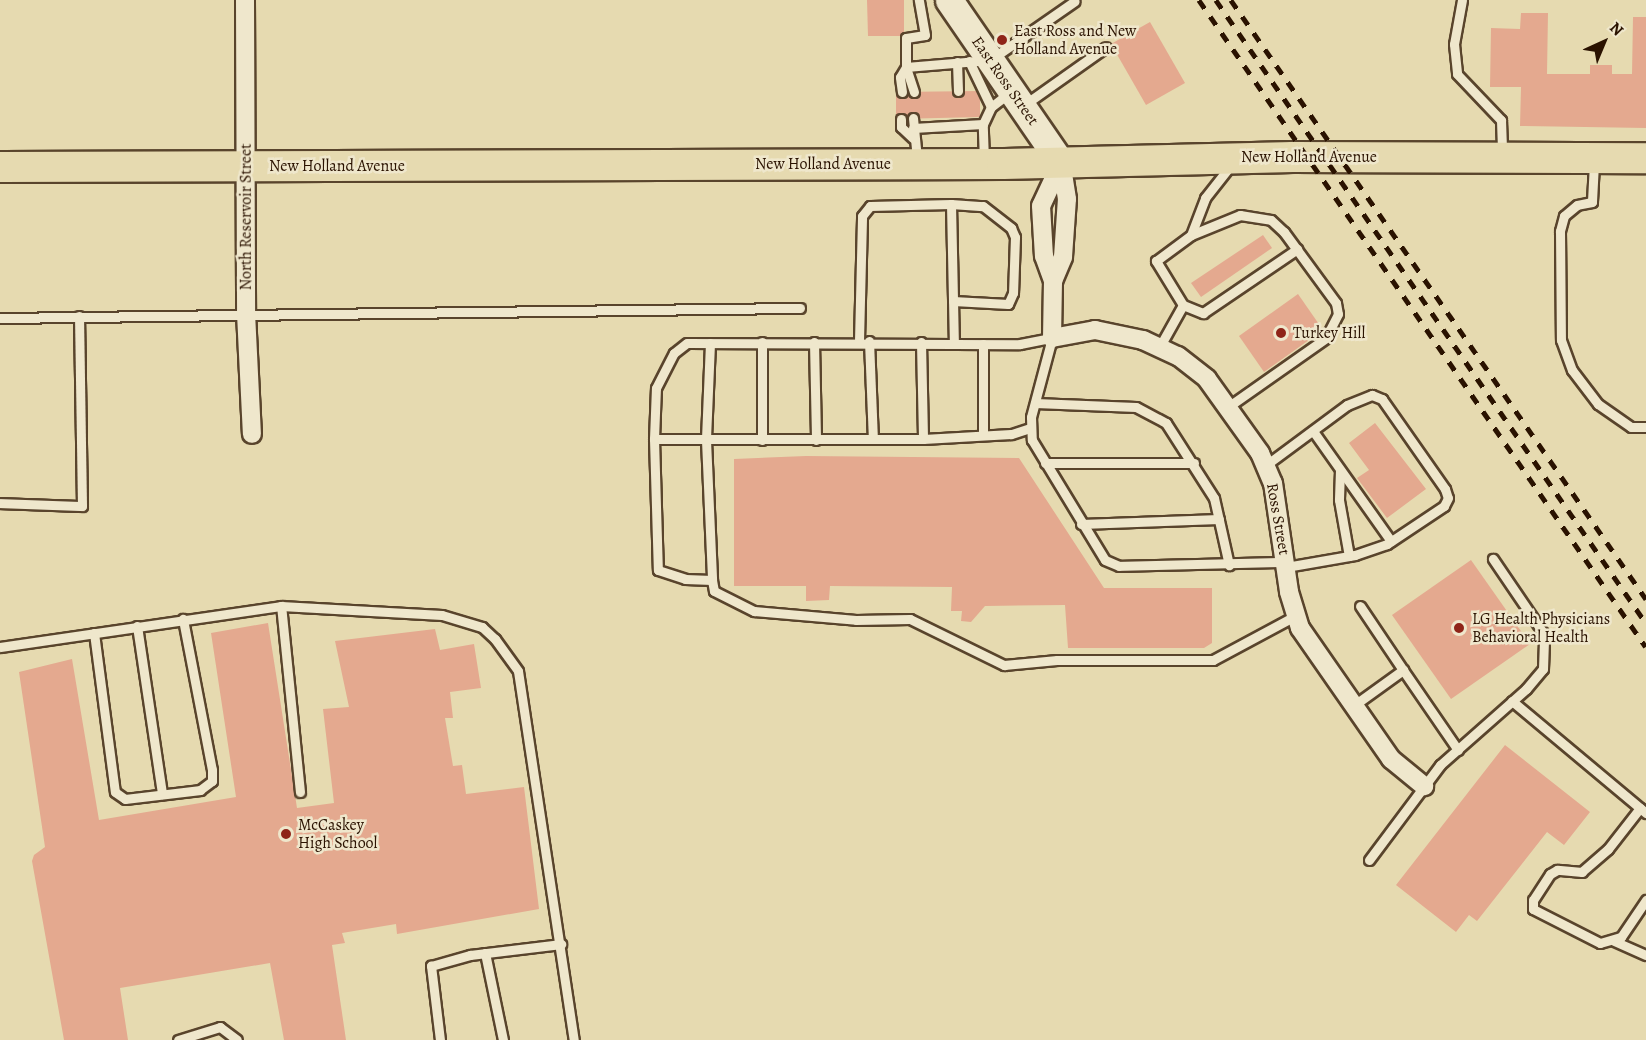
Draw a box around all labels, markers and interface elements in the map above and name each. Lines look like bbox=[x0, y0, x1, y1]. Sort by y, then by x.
north arrow bbox=[1574, 12, 1634, 72]
text: N bbox=[1605, 17, 1628, 41]
place label: East Ross and New Holland Avenue bbox=[1014, 21, 1136, 59]
street label: East Ross Street bbox=[967, 33, 1043, 129]
marker: East Ross and New Holland Avenue bbox=[995, 33, 1009, 47]
street label: North Reservoir Street bbox=[236, 144, 256, 290]
street label: New Holland Avenue bbox=[1241, 147, 1377, 167]
street label: New Holland Avenue bbox=[755, 154, 891, 174]
street label: New Holland Avenue bbox=[269, 156, 405, 176]
place label: Turkey Hill bbox=[1293, 323, 1365, 343]
marker: Turkey Hill bbox=[1274, 326, 1288, 340]
street label: Ross Street bbox=[1262, 482, 1294, 556]
place label: LG Health Physicians Behavioral Health bbox=[1472, 609, 1610, 647]
marker: LG Health Physicians Behavioral Health bbox=[1450, 619, 1468, 637]
place label: McCaskey High School bbox=[298, 815, 377, 853]
marker: McCaskey High School bbox=[279, 827, 293, 841]

